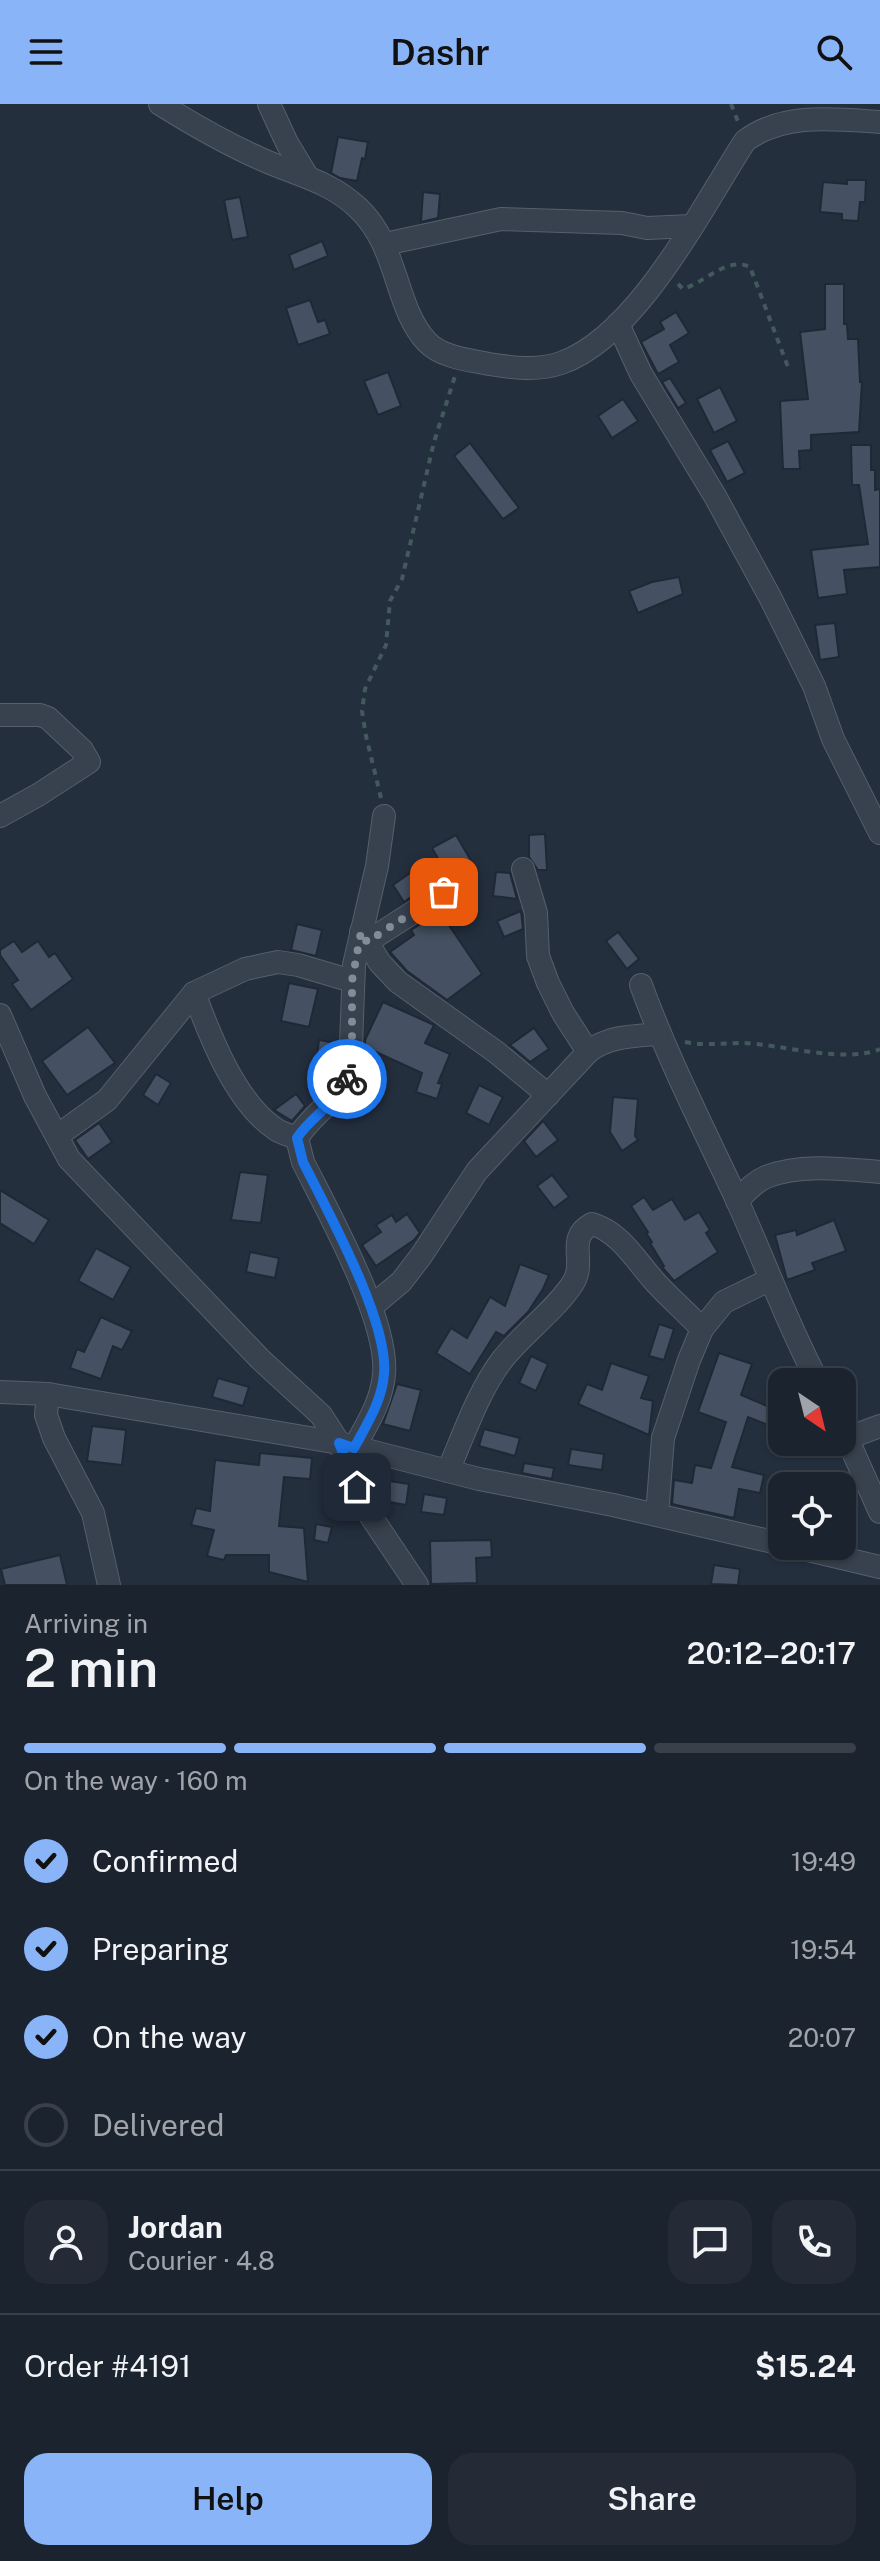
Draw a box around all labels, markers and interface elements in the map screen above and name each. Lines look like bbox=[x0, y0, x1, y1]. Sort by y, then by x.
icon: menu bbox=[24, 30, 68, 74]
icon: search bbox=[812, 30, 856, 74]
text: Dashr bbox=[390, 31, 490, 73]
pin bbox=[410, 858, 478, 926]
icon: bag bbox=[422, 870, 466, 914]
courier bbox=[307, 1039, 387, 1119]
icon: bike bbox=[325, 1057, 369, 1101]
north arrow bbox=[768, 1368, 856, 1456]
map controls bbox=[768, 1368, 856, 1560]
pin bbox=[323, 1453, 391, 1521]
icon: home bbox=[335, 1465, 379, 1509]
button: locate bbox=[768, 1472, 856, 1560]
text: Arriving in bbox=[24, 1608, 148, 1639]
text: 20:12–20:17 bbox=[687, 1635, 856, 1671]
text: 2 min bbox=[24, 1638, 158, 1699]
text: On the way · 160 m bbox=[24, 1765, 248, 1796]
icon: check bbox=[24, 1839, 68, 1883]
text: Confirmed bbox=[92, 1843, 238, 1879]
text: 19:49 bbox=[791, 1846, 856, 1877]
icon: check bbox=[24, 1927, 68, 1971]
text: Preparing bbox=[92, 1931, 229, 1967]
text: 19:54 bbox=[790, 1934, 856, 1965]
icon: check bbox=[24, 2015, 68, 2059]
text: On the way bbox=[92, 2019, 246, 2055]
text: 20:07 bbox=[788, 2022, 856, 2053]
text: Delivered bbox=[92, 2107, 224, 2143]
button: person bbox=[24, 2200, 108, 2284]
button: chat bbox=[668, 2200, 752, 2284]
button: phone bbox=[772, 2200, 856, 2284]
text: Jordan bbox=[128, 2209, 223, 2245]
text: Courier · 4.8 bbox=[128, 2245, 275, 2276]
text: Order #4191 bbox=[24, 2348, 191, 2384]
text: $15.24 bbox=[755, 2348, 856, 2384]
button: Help bbox=[24, 2453, 432, 2545]
button: Share bbox=[448, 2453, 856, 2545]

